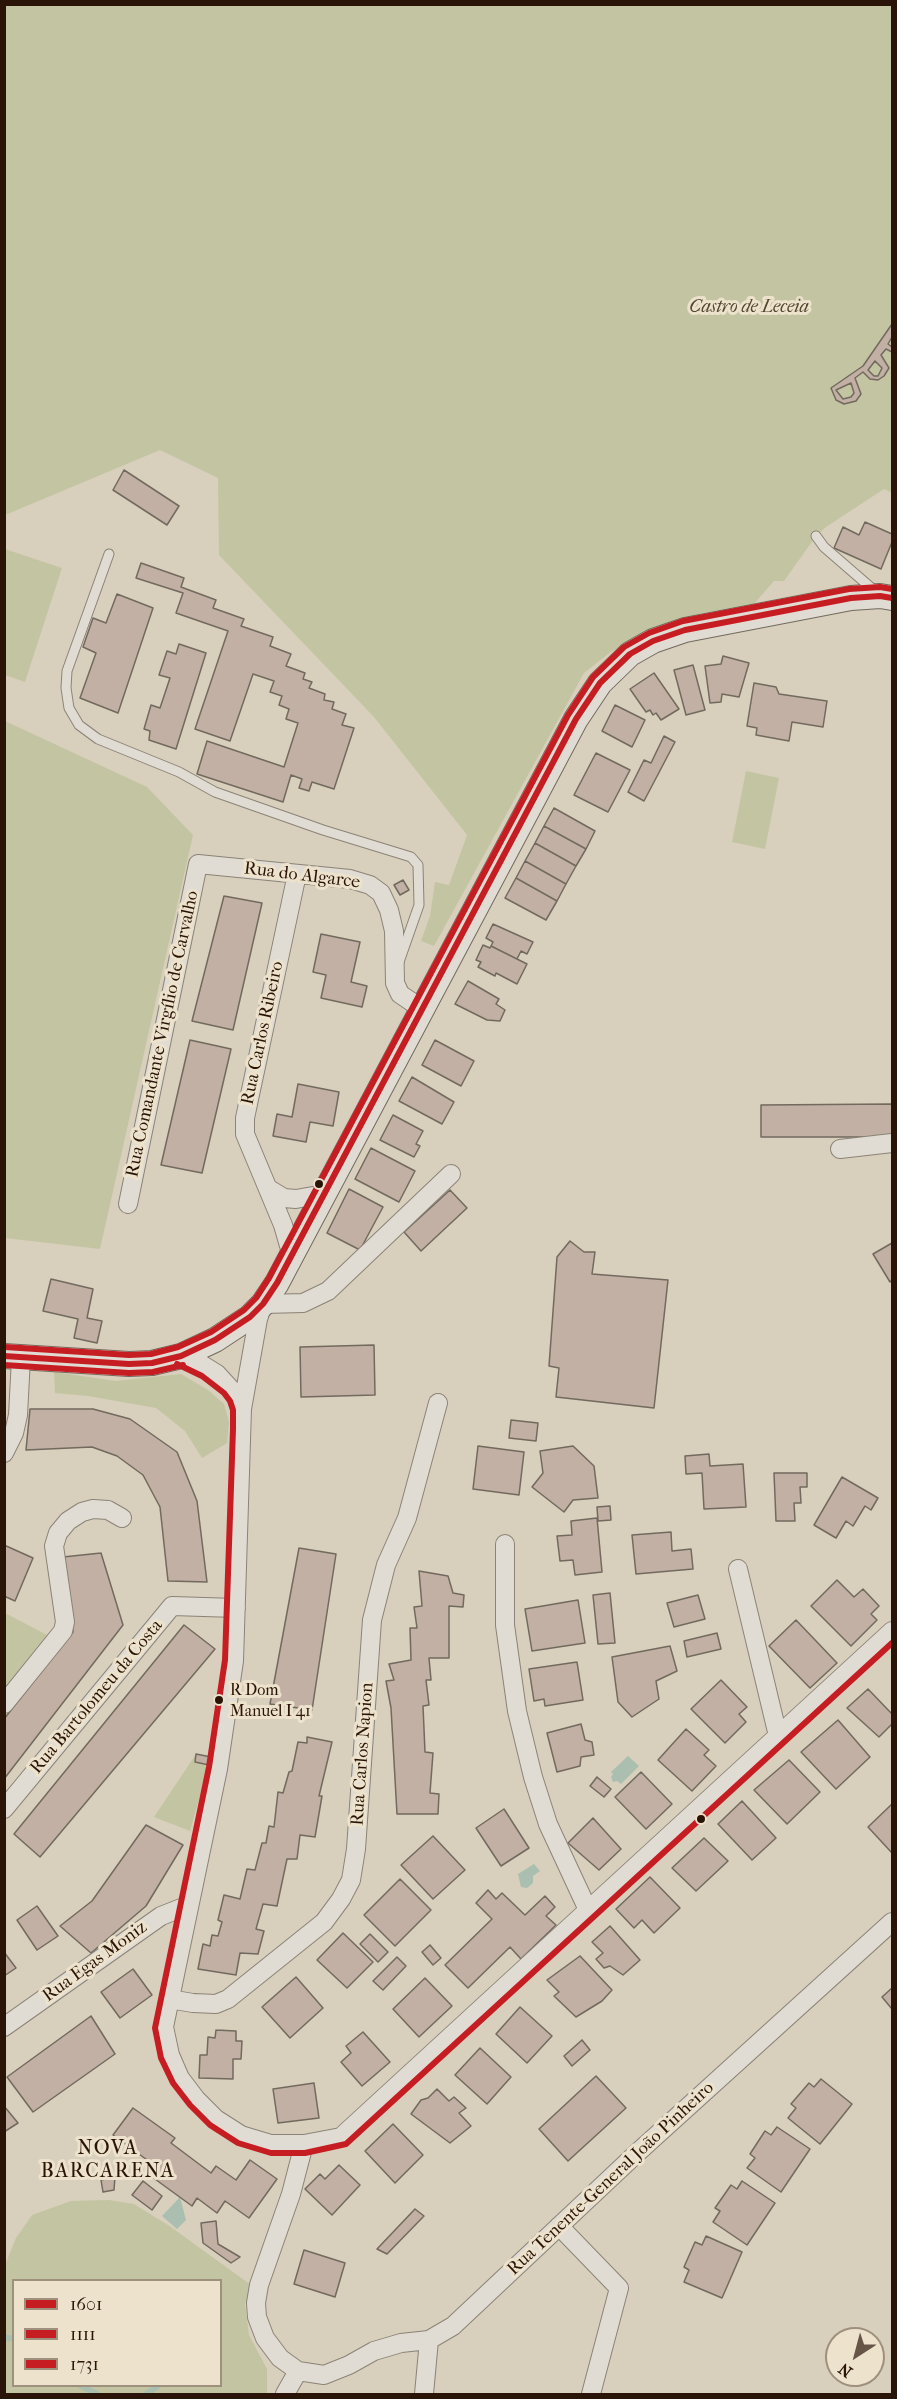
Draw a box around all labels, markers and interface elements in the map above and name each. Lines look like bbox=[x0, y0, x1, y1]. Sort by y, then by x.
park label: Castro de Leceia bbox=[689, 297, 809, 319]
street label: Rua do Algarce bbox=[243, 858, 361, 894]
street label: Rua Comandante Virgílio de Carvalho bbox=[122, 889, 204, 1179]
street label: Rua Carlos Ribeiro bbox=[237, 959, 289, 1107]
unlabelled marker bbox=[313, 1178, 325, 1190]
street label: Rua Bartolomeu da Costa bbox=[26, 1616, 168, 1778]
place label: R Dom Manuel I 41 bbox=[230, 1681, 311, 1719]
street label: Rua Carlos Napion bbox=[347, 1682, 379, 1826]
marker: R Dom Manuel I 41 bbox=[213, 1694, 225, 1706]
unlabelled marker bbox=[695, 1813, 707, 1825]
street label: Rua Egas Moniz bbox=[39, 1917, 151, 2007]
street label: Rua Tenente-General João Pinheiro bbox=[503, 2078, 719, 2280]
district label: NOVA BARCARENA bbox=[41, 2137, 175, 2184]
legend bbox=[12, 2279, 222, 2387]
text: 1601 bbox=[70, 2294, 102, 2315]
text: 1111 bbox=[70, 2324, 96, 2345]
north arrow bbox=[825, 2327, 885, 2387]
text: 1731 bbox=[70, 2354, 99, 2375]
text: N bbox=[835, 2359, 856, 2382]

